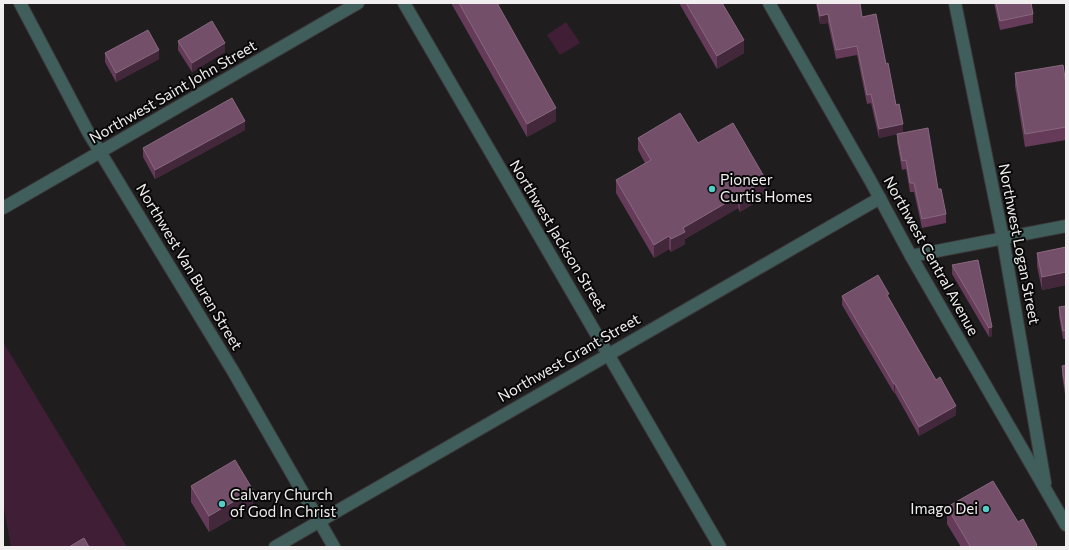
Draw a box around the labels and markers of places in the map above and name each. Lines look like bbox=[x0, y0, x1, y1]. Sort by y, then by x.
place label: Pioneer Curtis Homes bbox=[720, 170, 813, 205]
marker: Pioneer Curtis Homes bbox=[707, 184, 717, 194]
place label: Calvary Church of God In Christ bbox=[230, 485, 336, 520]
marker: Calvary Church of God In Christ bbox=[217, 499, 227, 509]
place label: Imago Dei bbox=[910, 499, 978, 517]
marker: Imago Dei bbox=[981, 504, 991, 514]

